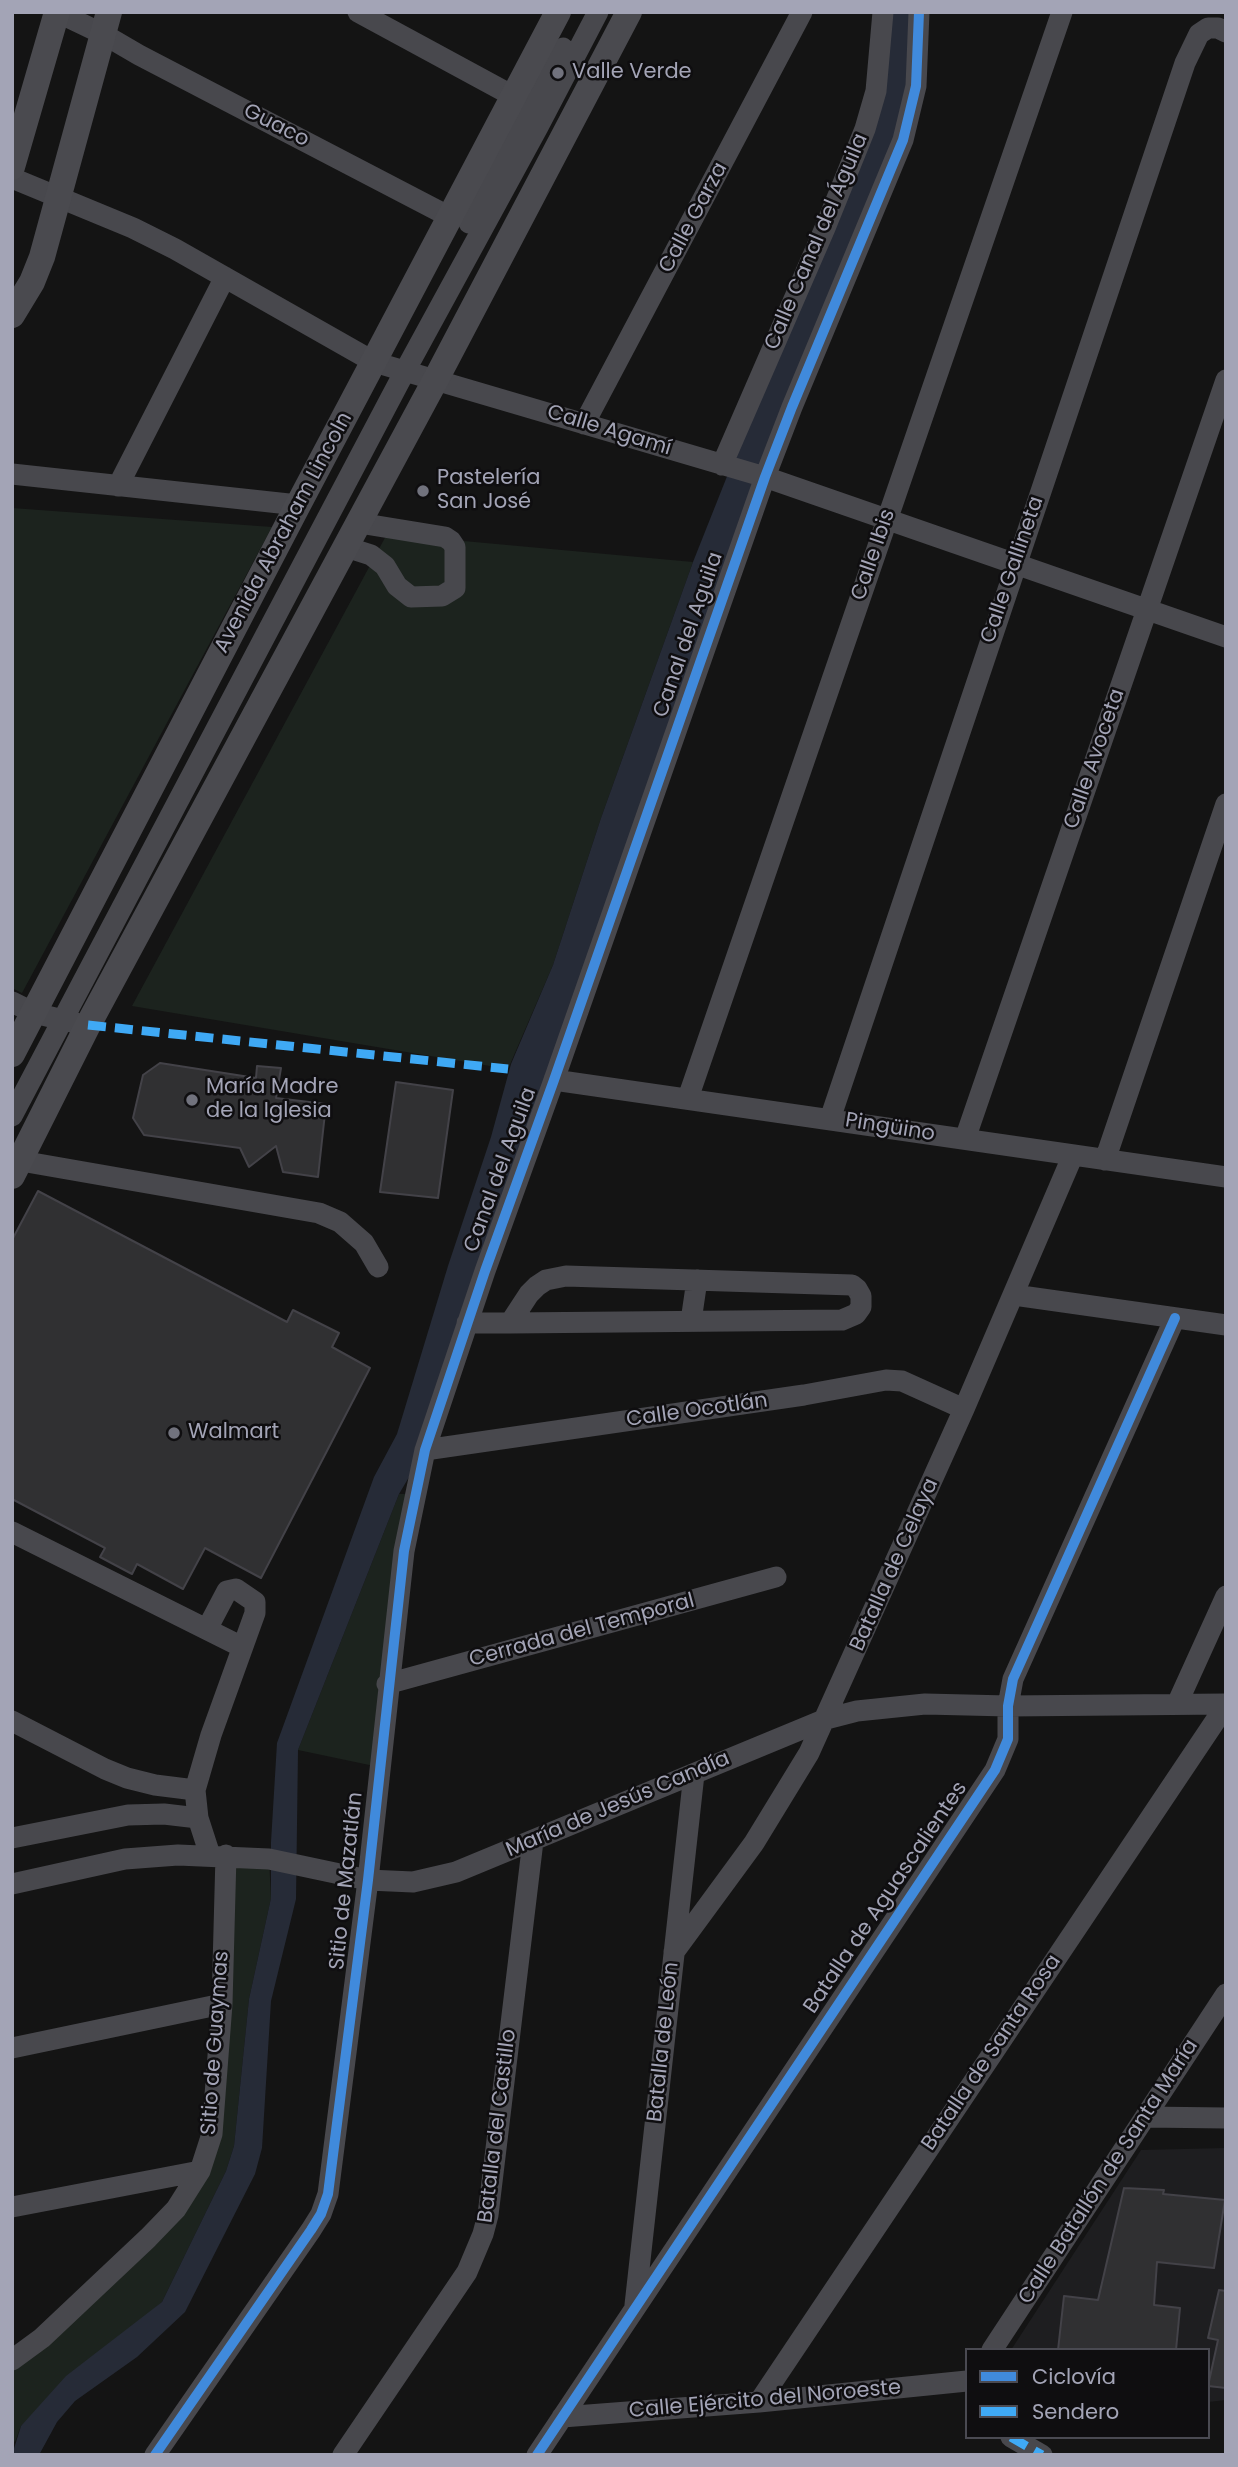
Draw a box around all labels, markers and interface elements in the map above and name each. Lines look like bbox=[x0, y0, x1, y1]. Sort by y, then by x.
place label: Valle Verde bbox=[572, 60, 692, 86]
marker: Valle Verde bbox=[550, 65, 566, 81]
street label: Guaco bbox=[239, 99, 313, 153]
street label: Calle Canal del Águila bbox=[760, 130, 874, 354]
street label: Calle Garza bbox=[654, 158, 734, 278]
street label: Calle Agamí bbox=[544, 400, 674, 462]
street label: Avenida Abraham Lincoln bbox=[210, 408, 358, 658]
place label: Pastelería San José bbox=[437, 466, 540, 516]
marker: Pastelería San José bbox=[415, 483, 431, 499]
street label: Calle Gallineta bbox=[976, 493, 1050, 647]
street label: Calle Ibis bbox=[847, 506, 901, 604]
street label: Canal del Aguila bbox=[649, 549, 729, 721]
street label: Calle Avoceta bbox=[1059, 686, 1131, 832]
place label: María Madre de la Iglesia bbox=[206, 1075, 338, 1125]
street label: Canal del Aguila bbox=[460, 1084, 542, 1256]
marker: María Madre de la Iglesia bbox=[184, 1092, 200, 1108]
street label: Pingüino bbox=[843, 1108, 937, 1148]
street label: Calle Ocotlán bbox=[625, 1389, 769, 1433]
place label: Walmart bbox=[188, 1420, 279, 1446]
marker: Walmart bbox=[166, 1425, 182, 1441]
street label: Batalla de Celaya bbox=[846, 1475, 944, 1655]
street label: Cerrada del Temporal bbox=[467, 1589, 697, 1673]
street label: María de Jesús Candía bbox=[502, 1746, 734, 1864]
street label: Batalla de Aguascalientes bbox=[799, 1777, 973, 2019]
street label: Sitio de Mazatlán bbox=[325, 1791, 369, 1971]
street label: Sitio de Guaymas bbox=[197, 1950, 235, 2136]
street label: Batalla de Santa Rosa bbox=[917, 1950, 1067, 2156]
street label: Batalla de León bbox=[643, 1961, 685, 2123]
street label: Batalla del Castillo bbox=[474, 2028, 522, 2224]
street label: Calle Batallón de Santa María bbox=[1014, 2035, 1204, 2309]
legend bbox=[965, 2348, 1210, 2439]
text: Ciclovía bbox=[1032, 2362, 1116, 2391]
street label: Calle Ejército del Noroeste bbox=[628, 2376, 902, 2424]
text: Sendero bbox=[1032, 2397, 1119, 2426]

